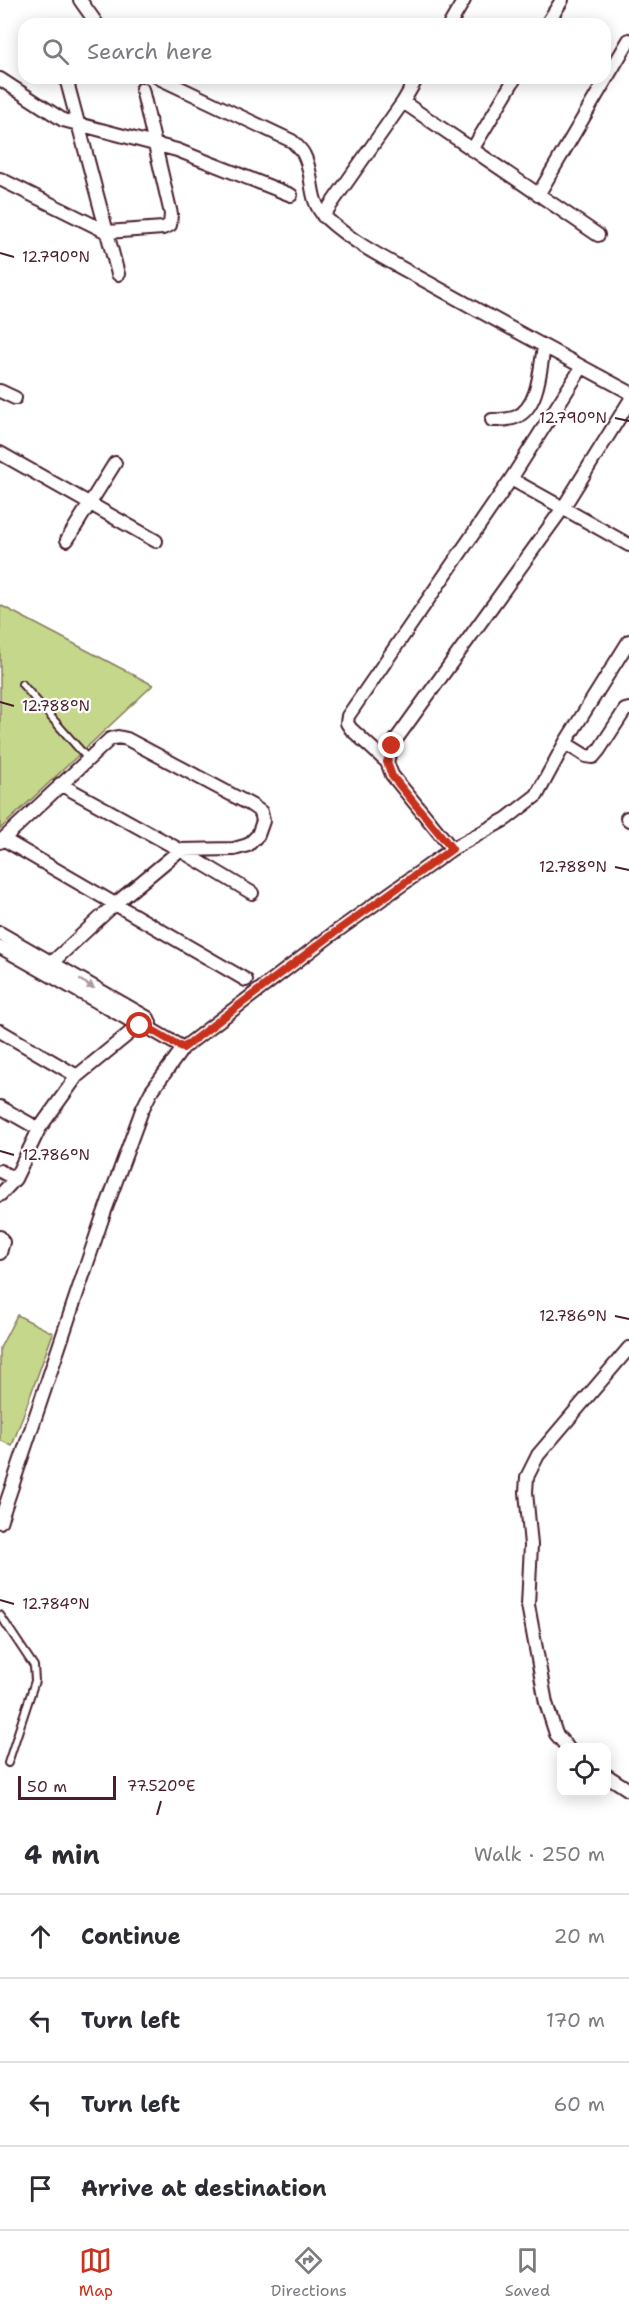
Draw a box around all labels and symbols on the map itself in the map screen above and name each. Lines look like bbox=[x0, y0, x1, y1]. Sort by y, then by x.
text: 12.790°N bbox=[22, 247, 90, 267]
text: 12.790°N bbox=[539, 408, 607, 428]
text: 12.788°N bbox=[22, 696, 90, 716]
route end bbox=[378, 732, 404, 758]
text: 12.788°N bbox=[539, 857, 607, 877]
one-way arrow bbox=[79, 978, 95, 989]
route start bbox=[126, 1012, 152, 1038]
text: 12.786°N bbox=[22, 1145, 90, 1165]
text: 12.786°N bbox=[539, 1306, 607, 1326]
text: 12.784°N bbox=[22, 1594, 90, 1614]
scale bar bbox=[18, 1773, 116, 1800]
text: 77.520°E bbox=[127, 1776, 195, 1796]

